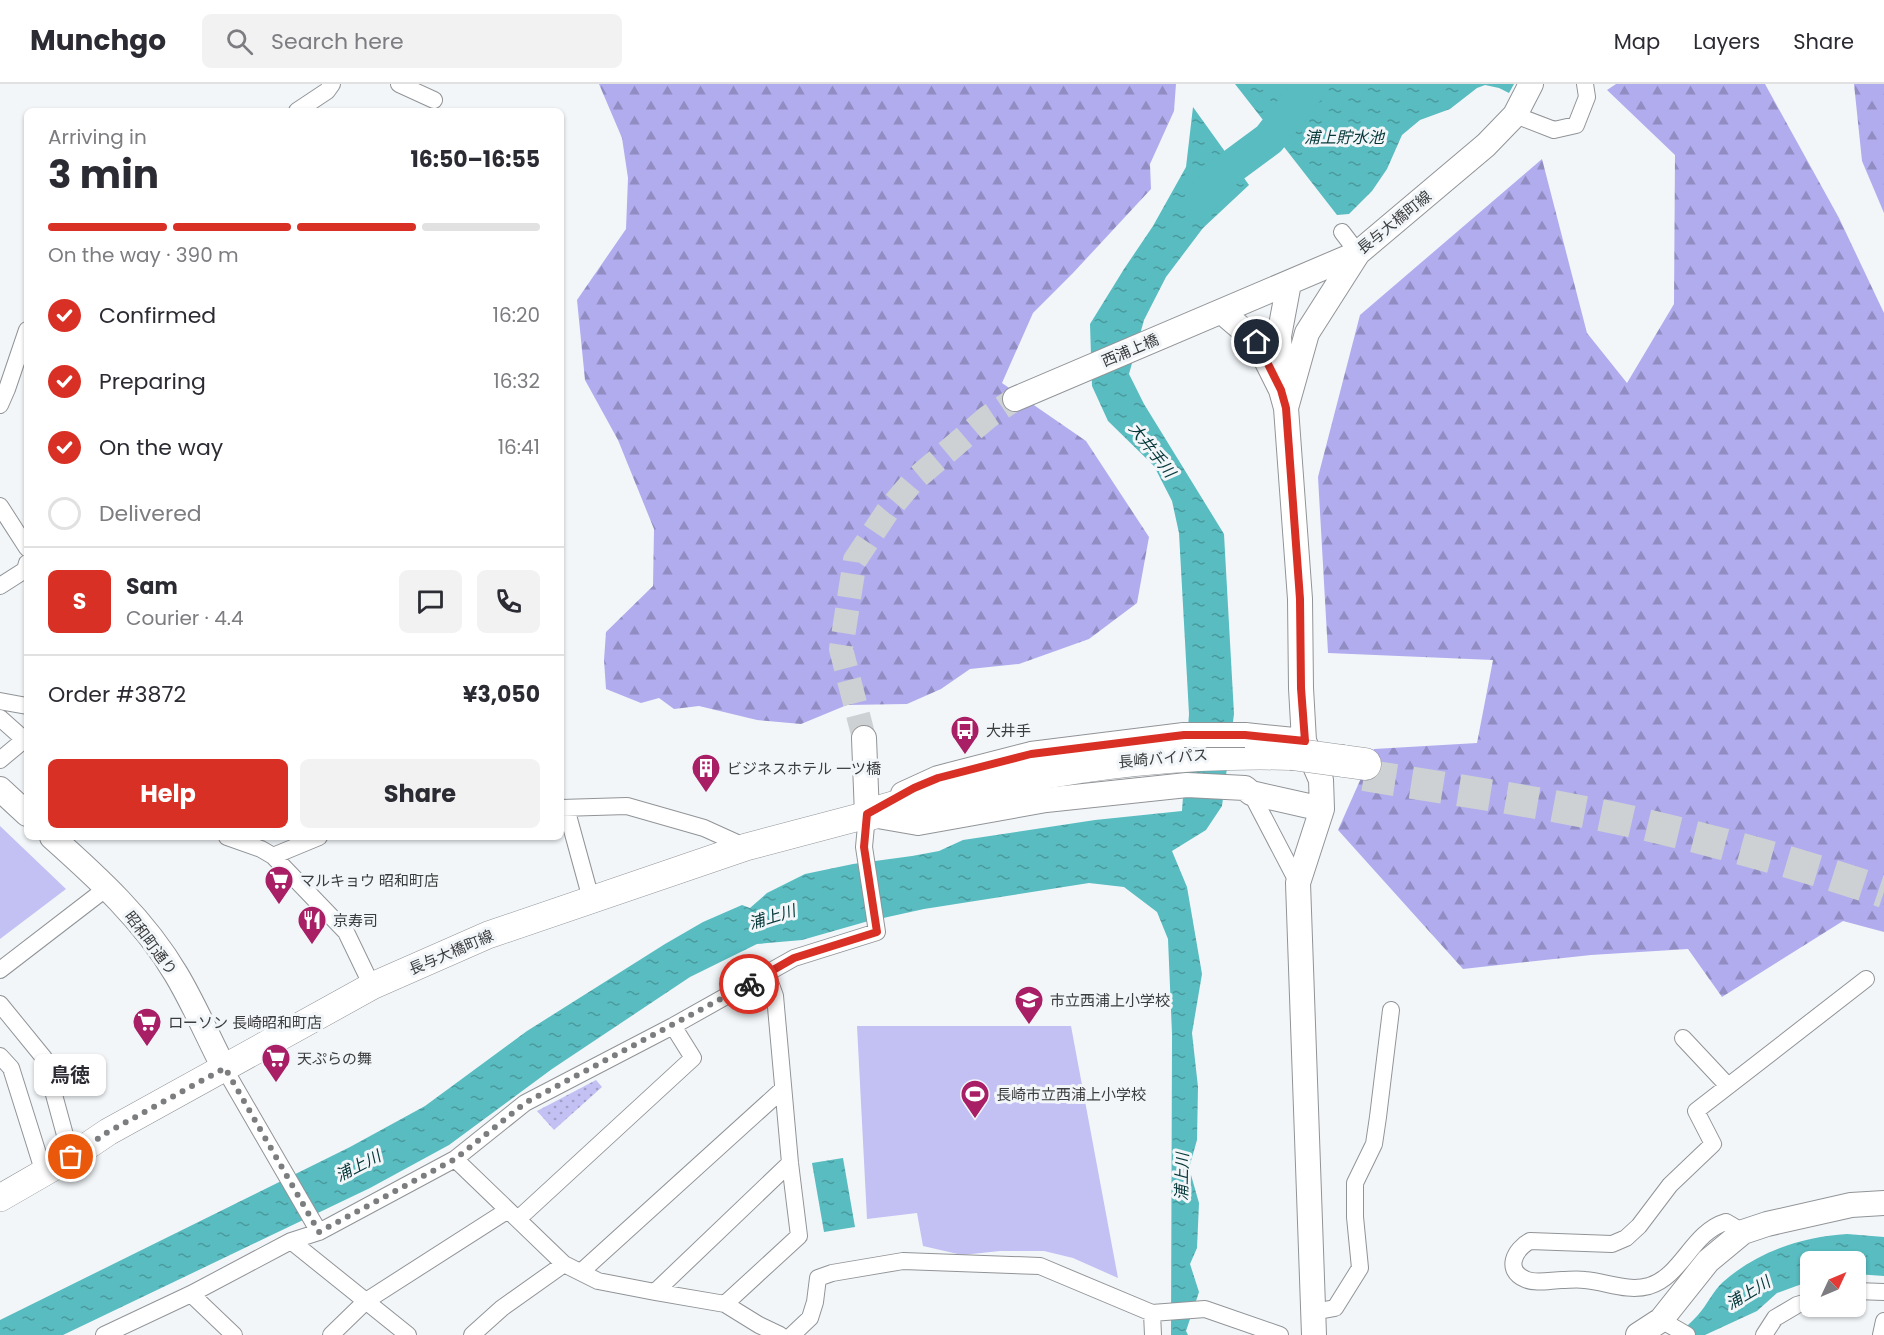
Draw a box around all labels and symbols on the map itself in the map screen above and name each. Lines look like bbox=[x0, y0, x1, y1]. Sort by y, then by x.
water label: 浦上貯水池 bbox=[1304, 126, 1386, 149]
street label: 長与大橋町線 bbox=[1352, 186, 1436, 258]
pin bbox=[1231, 316, 1282, 367]
street label: 西浦上橋 bbox=[1098, 329, 1162, 371]
water label: 大井手川 bbox=[1123, 418, 1182, 484]
bus stop icon: 大井手 bbox=[949, 714, 981, 756]
place label: 大井手 bbox=[986, 720, 1031, 741]
street label: 長崎バイパス bbox=[1117, 744, 1209, 772]
building icon: ビジネスホテル 一ツ橋 bbox=[690, 752, 722, 794]
place label: ビジネスホテル 一ツ橋 bbox=[727, 758, 881, 779]
supermarket icon: マルキョウ 昭和町店 bbox=[263, 864, 295, 906]
place label: マルキョウ 昭和町店 bbox=[300, 870, 439, 891]
water label: 浦上川 bbox=[746, 898, 800, 935]
restaurant icon: 京寿司 bbox=[296, 904, 328, 946]
street label: 昭和町通り bbox=[120, 907, 182, 979]
place label: 京寿司 bbox=[333, 910, 378, 931]
street label: 長与大橋町線 bbox=[405, 925, 497, 979]
courier bbox=[719, 954, 779, 1014]
school or university icon: 市立西浦上小学校 bbox=[1013, 984, 1045, 1026]
place label: 市立西浦上小学校 bbox=[1050, 990, 1170, 1011]
supermarket icon: ローソン 長崎昭和町店 bbox=[131, 1006, 163, 1048]
place label: ローソン 長崎昭和町店 bbox=[168, 1012, 322, 1033]
supermarket icon: 天ぷらの舞 bbox=[260, 1042, 292, 1084]
place label: 天ぷらの舞 bbox=[297, 1048, 372, 1069]
callout: 鳥徳 bbox=[35, 1055, 107, 1097]
sports icon: 長崎市立西浦上小学校 bbox=[959, 1078, 991, 1120]
place label: 長崎市立西浦上小学校 bbox=[996, 1084, 1146, 1105]
pin bbox=[45, 1131, 96, 1182]
water label: 浦上川 bbox=[331, 1144, 386, 1187]
water label: 浦上川 bbox=[1170, 1151, 1194, 1201]
north arrow bbox=[1800, 1251, 1866, 1317]
water label: 浦上川 bbox=[1721, 1270, 1776, 1315]

